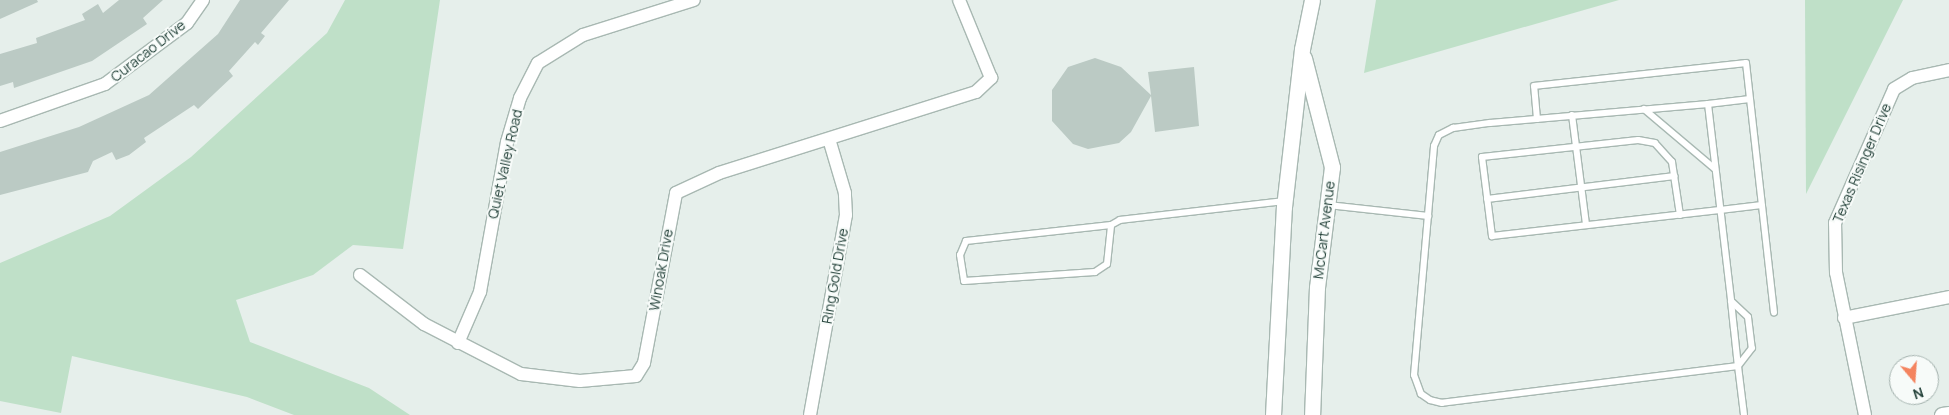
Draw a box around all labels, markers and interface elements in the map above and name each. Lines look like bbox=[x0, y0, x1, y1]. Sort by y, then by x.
street label: Curacao Drive bbox=[107, 17, 189, 85]
street label: Texas Risinger Drive bbox=[1829, 101, 1895, 225]
street label: Quiet Valley Road bbox=[484, 108, 526, 220]
street label: McCart Avenue bbox=[1310, 180, 1338, 280]
street label: Ring Gold Drive bbox=[818, 227, 852, 325]
street label: Winoak Drive bbox=[646, 228, 676, 312]
north arrow bbox=[1889, 355, 1939, 405]
text: N bbox=[1911, 383, 1926, 404]

